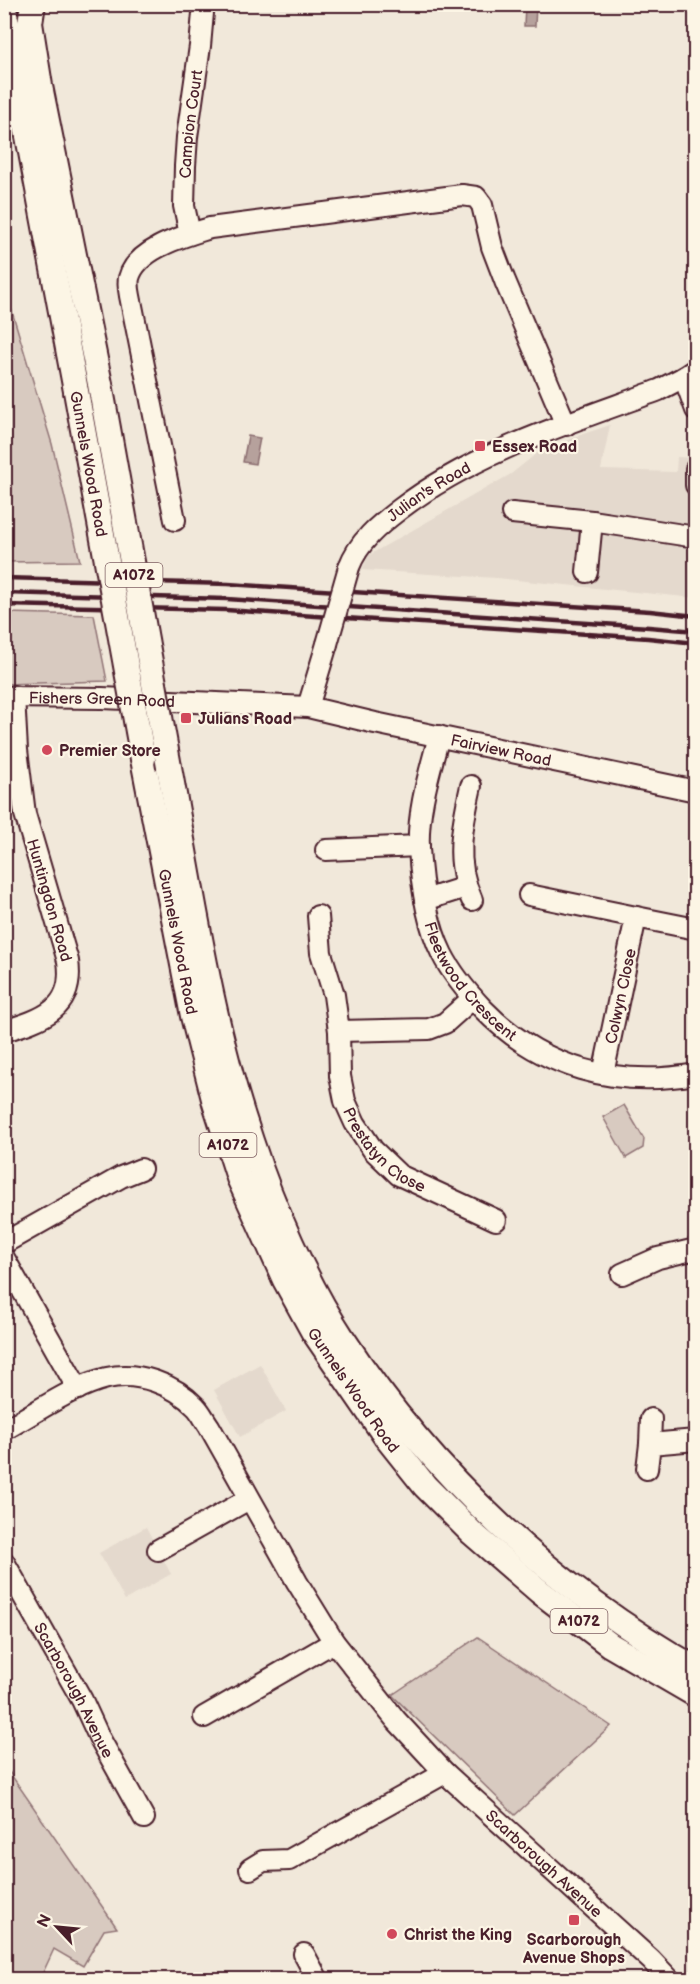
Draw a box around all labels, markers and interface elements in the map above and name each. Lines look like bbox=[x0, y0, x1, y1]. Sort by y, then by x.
street label: Campion Court bbox=[177, 69, 208, 179]
street label: Gunnels Wood Road bbox=[65, 390, 110, 538]
place label: Essex Road bbox=[492, 438, 577, 457]
marker: Essex Road bbox=[473, 439, 487, 453]
street label: Julian's Road bbox=[384, 459, 474, 526]
road number: A1072 bbox=[106, 563, 162, 587]
street label: Fishers Green Road bbox=[29, 689, 175, 712]
place label: Julians Road bbox=[198, 710, 292, 729]
marker: Julians Road bbox=[179, 711, 193, 725]
street label: Fairview Road bbox=[449, 731, 553, 771]
place label: Premier Store bbox=[59, 742, 161, 761]
marker: Premier Store bbox=[40, 743, 54, 757]
street label: Huntingdon Road bbox=[22, 837, 75, 964]
street label: Gunnels Wood Road bbox=[154, 868, 200, 1016]
street label: Fleetwood Crescent bbox=[419, 920, 520, 1046]
street label: Colwyn Close bbox=[602, 946, 641, 1046]
street label: Prestatyn Close bbox=[338, 1105, 429, 1197]
road number: A1072 bbox=[200, 1133, 256, 1157]
street label: Gunnels Wood Road bbox=[303, 1325, 403, 1457]
road number: A1072 bbox=[550, 1609, 608, 1633]
street label: Scarborough Avenue bbox=[29, 1620, 117, 1762]
street label: Scarborough Avenue bbox=[481, 1807, 606, 1922]
north arrow bbox=[27, 1897, 87, 1957]
text: N bbox=[34, 1912, 56, 1931]
marker: Scarborough Avenue Shops bbox=[567, 1913, 581, 1927]
place label: Christ the King bbox=[404, 1926, 512, 1945]
marker: Christ the King bbox=[385, 1927, 399, 1941]
place label: Scarborough Avenue Shops bbox=[522, 1931, 625, 1968]

